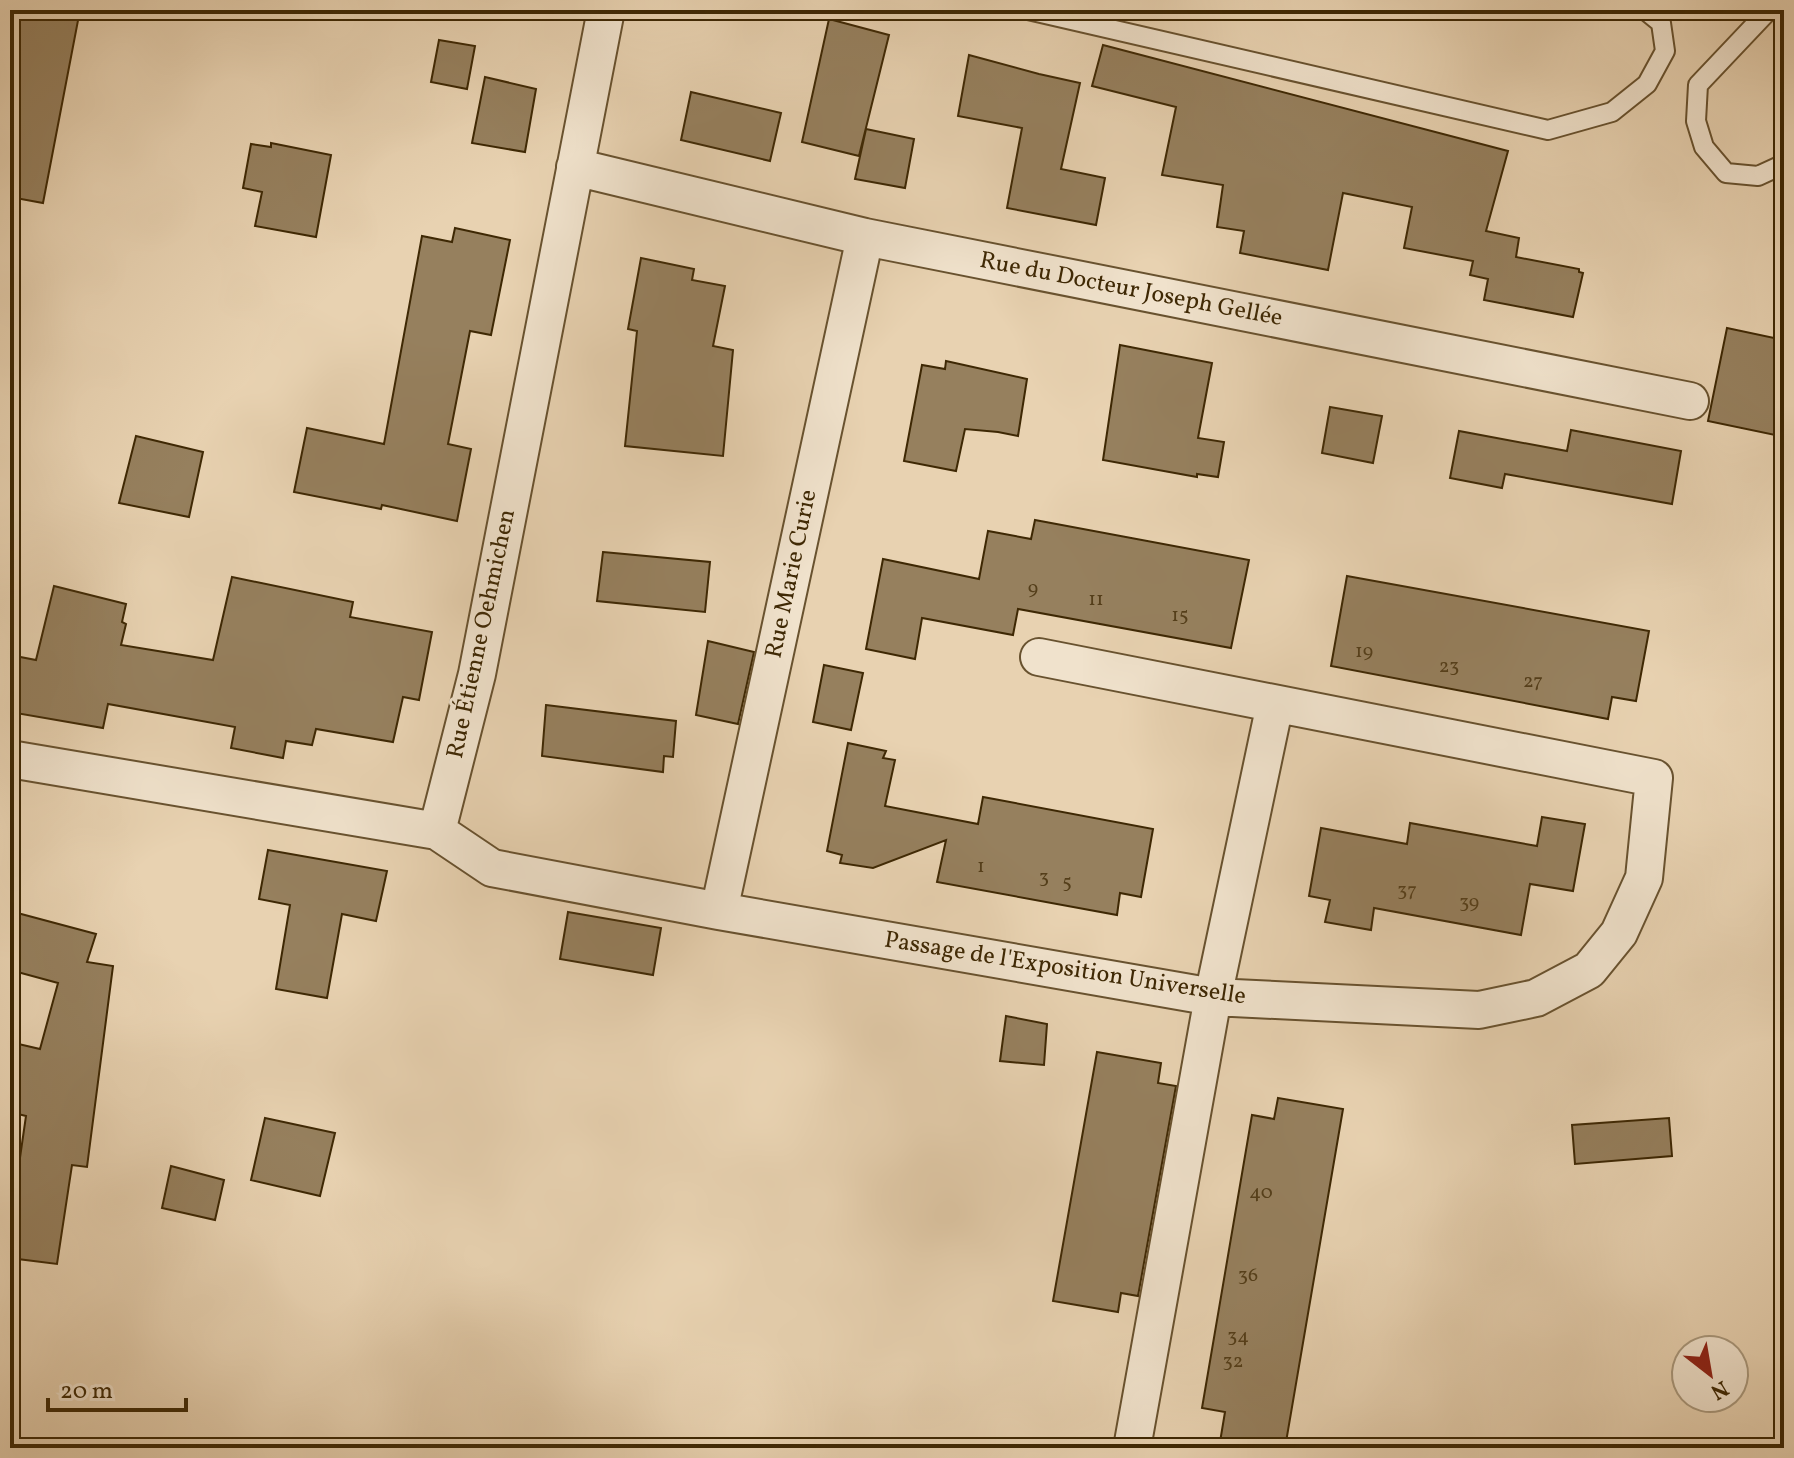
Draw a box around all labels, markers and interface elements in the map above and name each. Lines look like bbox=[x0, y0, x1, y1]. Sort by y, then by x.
street label: Rue du Docteur Joseph Gellée bbox=[977, 244, 1285, 336]
street label: Rue Marie Curie bbox=[758, 486, 826, 662]
street label: Rue Étienne Oehmichen bbox=[439, 506, 525, 762]
house number: 9 bbox=[1028, 575, 1038, 603]
house number: 11 bbox=[1088, 586, 1104, 614]
house number: 15 bbox=[1171, 602, 1189, 630]
house number: 19 bbox=[1355, 638, 1373, 666]
house number: 23 bbox=[1439, 653, 1459, 681]
house number: 27 bbox=[1523, 668, 1543, 696]
house number: 1 bbox=[977, 853, 985, 881]
house number: 3 bbox=[1039, 864, 1049, 892]
house number: 5 bbox=[1062, 869, 1072, 897]
house number: 37 bbox=[1397, 877, 1417, 905]
house number: 39 bbox=[1459, 889, 1479, 917]
street label: Passage de l'Exposition Universelle bbox=[882, 924, 1248, 1014]
house number: 40 bbox=[1249, 1179, 1273, 1207]
house number: 36 bbox=[1238, 1262, 1258, 1290]
house number: 34 bbox=[1227, 1323, 1249, 1351]
north arrow bbox=[1670, 1334, 1750, 1414]
house number: 32 bbox=[1223, 1348, 1244, 1376]
scale bar bbox=[48, 1362, 186, 1412]
text: N bbox=[1704, 1372, 1734, 1406]
text: 20 m bbox=[60, 1375, 113, 1409]

